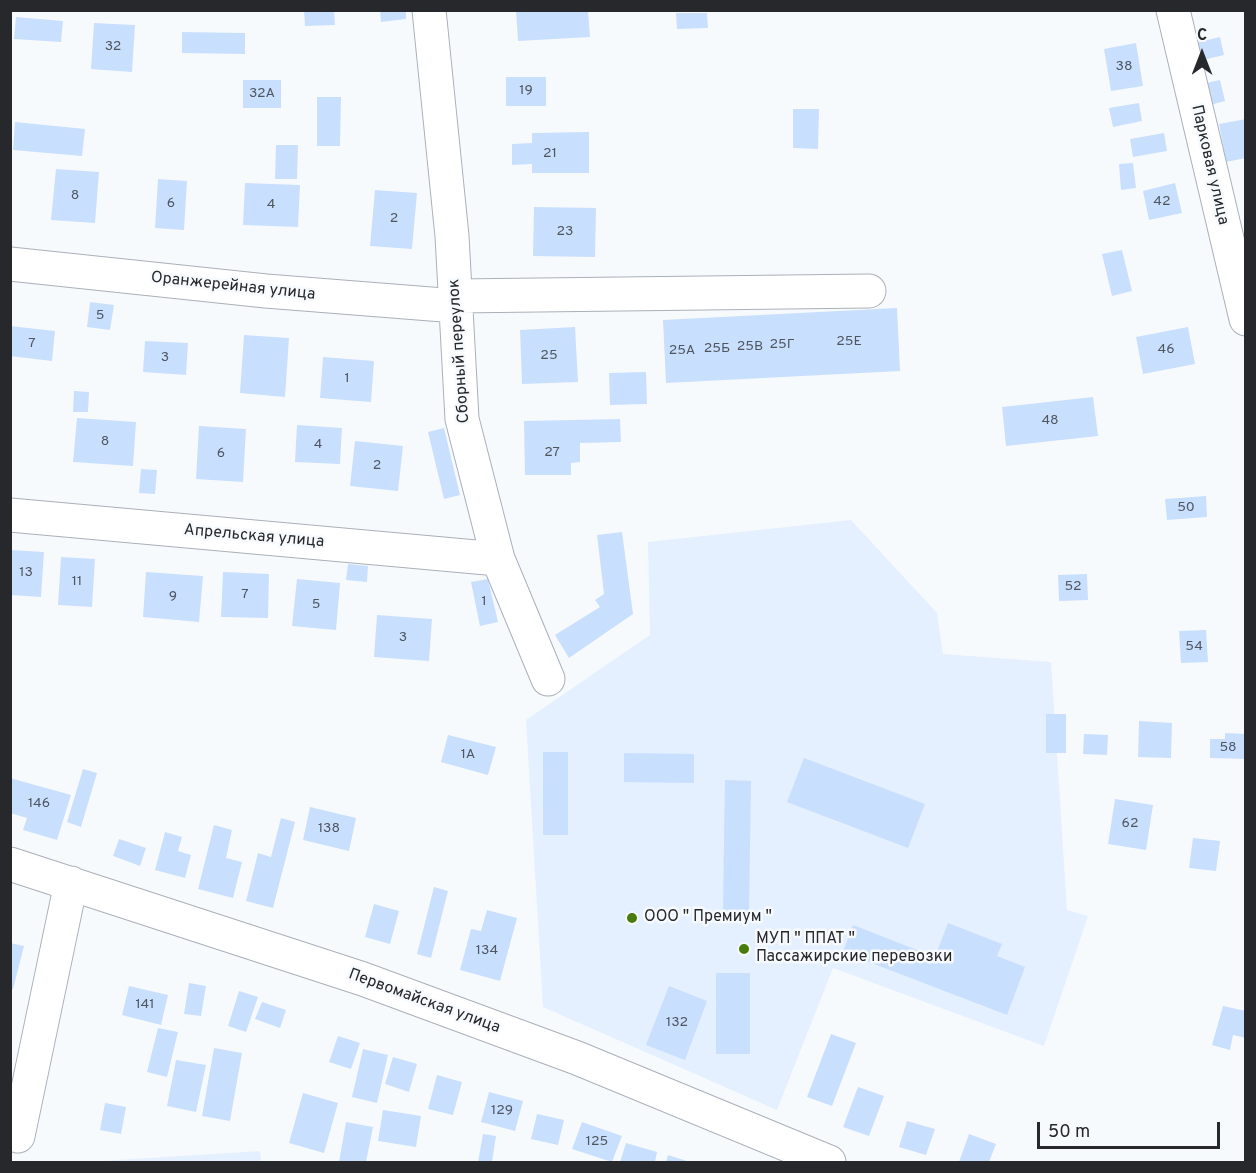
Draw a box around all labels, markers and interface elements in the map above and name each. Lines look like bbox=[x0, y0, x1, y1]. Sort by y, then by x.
north arrow bbox=[1172, 24, 1232, 84]
text: С bbox=[1197, 26, 1207, 46]
house number: 32 bbox=[105, 39, 121, 55]
house number: 38 bbox=[1116, 59, 1132, 75]
house number: 19 bbox=[519, 83, 533, 99]
house number: 32А bbox=[249, 86, 275, 102]
street label: Парковая улица bbox=[1186, 103, 1232, 227]
house number: 21 bbox=[543, 146, 557, 162]
house number: 8 bbox=[71, 188, 79, 204]
house number: 42 bbox=[1153, 194, 1171, 210]
house number: 6 bbox=[167, 196, 175, 212]
house number: 4 bbox=[267, 197, 275, 213]
house number: 2 bbox=[390, 211, 398, 227]
house number: 23 bbox=[557, 224, 573, 240]
street label: Оранжерейная улица bbox=[150, 269, 316, 305]
street label: Сборный переулок bbox=[445, 278, 475, 424]
house number: 5 bbox=[96, 308, 104, 324]
house number: 25Е bbox=[836, 334, 862, 350]
house number: 7 bbox=[28, 336, 36, 352]
house number: 25Г bbox=[769, 337, 795, 353]
house number: 25В bbox=[737, 339, 763, 355]
house number: 25Б bbox=[704, 341, 730, 357]
house number: 46 bbox=[1157, 342, 1175, 358]
house number: 25А bbox=[669, 343, 695, 359]
house number: 25 bbox=[540, 348, 558, 364]
house number: 3 bbox=[161, 350, 169, 366]
house number: 1 bbox=[344, 371, 350, 387]
house number: 48 bbox=[1041, 413, 1059, 429]
house number: 8 bbox=[101, 434, 109, 450]
house number: 4 bbox=[314, 437, 322, 453]
house number: 27 bbox=[544, 445, 560, 461]
house number: 6 bbox=[217, 446, 225, 462]
house number: 2 bbox=[373, 458, 381, 474]
house number: 50 bbox=[1177, 500, 1195, 516]
street label: Апрельская улица bbox=[183, 521, 325, 553]
house number: 13 bbox=[19, 565, 33, 581]
house number: 11 bbox=[72, 574, 82, 590]
house number: 52 bbox=[1064, 579, 1082, 595]
house number: 7 bbox=[241, 587, 249, 603]
house number: 9 bbox=[169, 589, 177, 605]
house number: 1 bbox=[481, 594, 487, 610]
house number: 5 bbox=[312, 597, 320, 613]
house number: 3 bbox=[399, 630, 407, 646]
house number: 54 bbox=[1185, 639, 1203, 655]
house number: 58 bbox=[1219, 740, 1237, 756]
house number: 1А bbox=[461, 747, 475, 763]
house number: 146 bbox=[28, 796, 50, 812]
house number: 62 bbox=[1122, 816, 1138, 832]
house number: 138 bbox=[318, 821, 340, 837]
place label: ООО " Премиум " bbox=[644, 908, 772, 928]
marker: ООО " Премиум " bbox=[625, 911, 639, 925]
place label: МУП " ППАТ " Пассажирские перевозки bbox=[756, 930, 952, 968]
marker: МУП " ППАТ " Пассажирские перевозки bbox=[737, 942, 751, 956]
house number: 134 bbox=[476, 943, 498, 959]
street label: Первомайская улица bbox=[345, 966, 503, 1038]
house number: 141 bbox=[136, 997, 154, 1013]
house number: 132 bbox=[666, 1015, 688, 1031]
house number: 129 bbox=[491, 1103, 513, 1119]
scale bar bbox=[1040, 1110, 1223, 1148]
text: 50 m bbox=[1048, 1121, 1090, 1144]
house number: 125 bbox=[586, 1134, 608, 1150]

